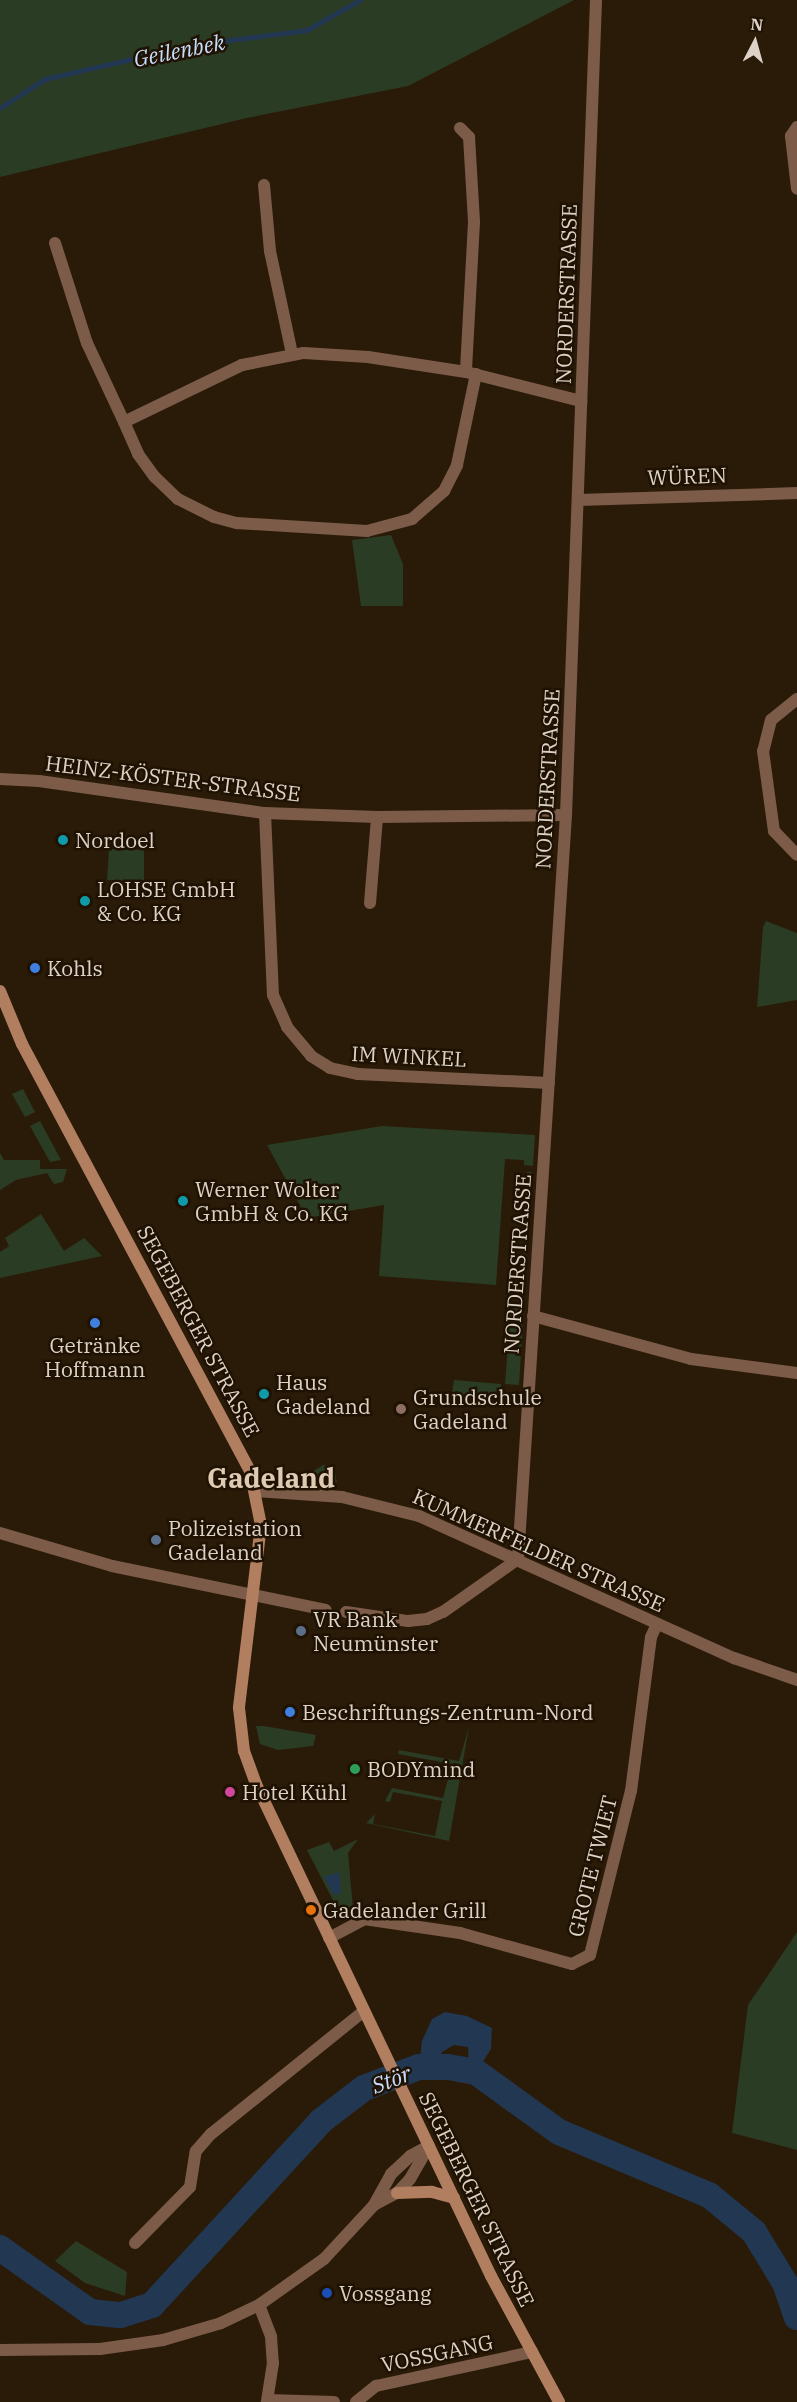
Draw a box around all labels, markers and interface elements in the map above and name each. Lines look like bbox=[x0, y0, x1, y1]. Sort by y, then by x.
north arrow bbox=[725, 12, 785, 72]
text: N bbox=[750, 13, 764, 35]
water label: Geilenbek bbox=[131, 28, 227, 72]
street label: NORDERSTRASSE bbox=[550, 203, 582, 385]
street label: WÜREN bbox=[647, 462, 727, 490]
street label: NORDERSTRASSE bbox=[530, 688, 564, 870]
street label: HEINZ-KÖSTER-STRASSE bbox=[44, 750, 302, 806]
place label: Nordoel bbox=[75, 827, 155, 853]
marker: Nordoel bbox=[56, 833, 70, 847]
place label: LOHSE GmbH & Co. KG bbox=[97, 876, 236, 926]
marker: LOHSE GmbH & Co. KG bbox=[78, 894, 92, 908]
place label: Kohls bbox=[47, 955, 103, 981]
marker: Kohls bbox=[28, 961, 42, 975]
street label: IM WINKEL bbox=[351, 1040, 467, 1072]
street label: NORDERSTRASSE bbox=[498, 1173, 536, 1355]
place label: Werner Wolter GmbH & Co. KG bbox=[195, 1176, 348, 1226]
marker: Werner Wolter GmbH & Co. KG bbox=[176, 1194, 190, 1208]
street label: SEGEBERGER STRASSE bbox=[132, 1221, 266, 1441]
marker: Getränke Hoffmann bbox=[88, 1316, 102, 1330]
place label: Getränke Hoffmann bbox=[45, 1332, 145, 1382]
place label: Haus Gadeland bbox=[276, 1369, 371, 1419]
place label: Grundschule Gadeland bbox=[413, 1384, 542, 1434]
marker: Haus Gadeland bbox=[257, 1387, 271, 1401]
marker: Grundschule Gadeland bbox=[394, 1402, 408, 1416]
district label: Gadeland bbox=[207, 1462, 335, 1494]
street label: KUMMERFELDER STRASSE bbox=[409, 1483, 669, 1617]
place label: Polizeistation Gadeland bbox=[168, 1515, 302, 1565]
marker: Polizeistation Gadeland bbox=[149, 1533, 163, 1547]
place label: VR Bank Neumünster bbox=[313, 1606, 438, 1656]
marker: VR Bank Neumünster bbox=[294, 1624, 308, 1638]
place label: Beschriftungs-Zentrum-Nord bbox=[302, 1699, 594, 1725]
marker: Beschriftungs-Zentrum-Nord bbox=[283, 1705, 297, 1719]
place label: BODYmind bbox=[367, 1756, 475, 1782]
marker: BODYmind bbox=[348, 1762, 362, 1776]
place label: Hotel Kühl bbox=[242, 1779, 347, 1805]
marker: Hotel Kühl bbox=[223, 1785, 237, 1799]
street label: GROTE TWIET bbox=[562, 1793, 622, 1939]
place label: Gadelander Grill bbox=[323, 1897, 487, 1923]
marker: Gadelander Grill bbox=[304, 1903, 318, 1917]
water label: Stör bbox=[367, 2059, 415, 2099]
street label: SEGEBERGER STRASSE bbox=[414, 2087, 540, 2311]
place label: Vossgang bbox=[339, 2280, 431, 2306]
marker: Vossgang bbox=[320, 2286, 334, 2300]
street label: VOSSGANG bbox=[379, 2329, 495, 2377]

